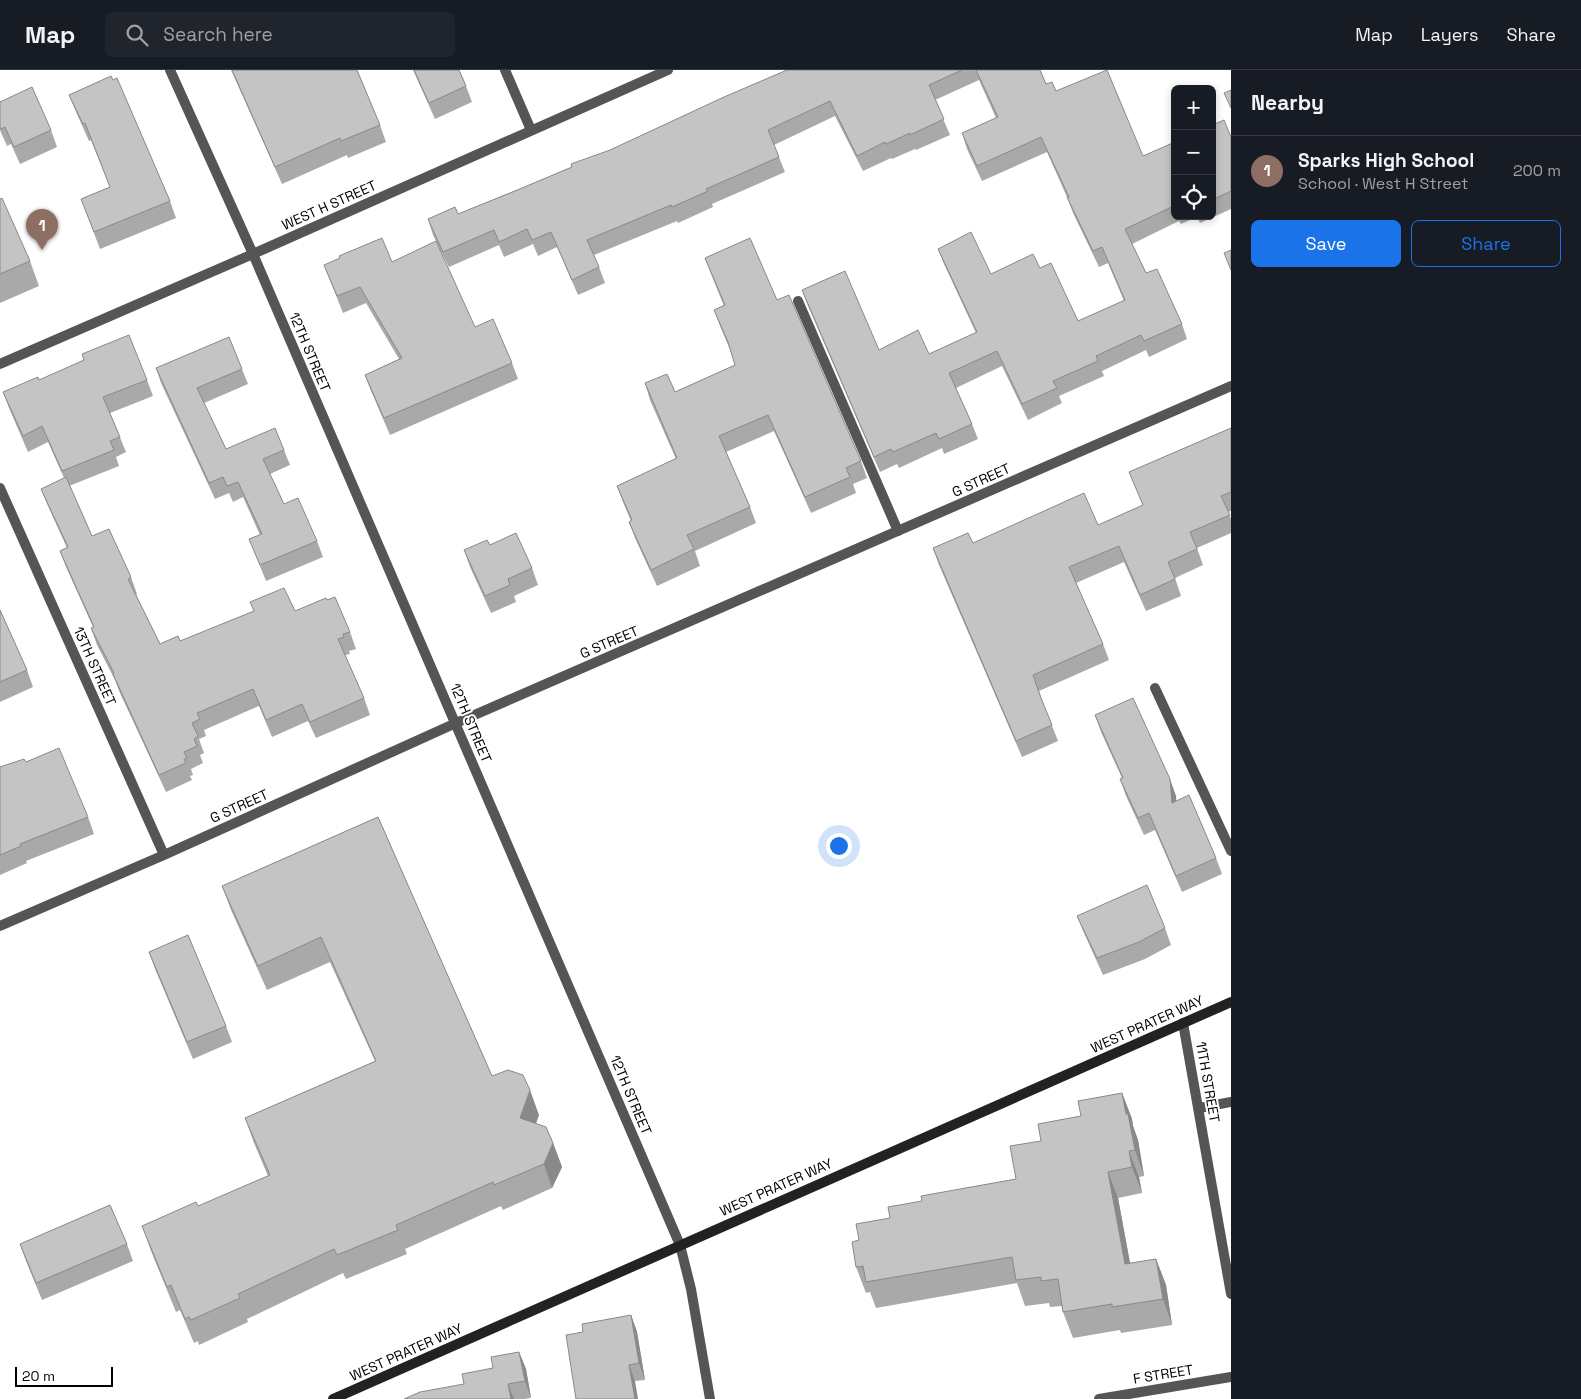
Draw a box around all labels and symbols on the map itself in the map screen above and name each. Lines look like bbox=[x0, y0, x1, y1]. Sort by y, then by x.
street label: WEST H STREET bbox=[279, 176, 379, 234]
pin: 1 bbox=[26, 209, 58, 250]
street label: 12TH STREET bbox=[285, 310, 335, 394]
street label: G STREET bbox=[949, 459, 1013, 501]
street label: G STREET bbox=[577, 622, 641, 662]
street label: 13TH STREET bbox=[70, 624, 120, 708]
street label: 12TH STREET bbox=[446, 681, 496, 765]
street label: G STREET bbox=[207, 785, 271, 827]
your location bbox=[826, 833, 852, 859]
street label: WEST PRATER WAY bbox=[1088, 991, 1207, 1057]
street label: 11TH STREET bbox=[1192, 1040, 1224, 1124]
street label: 12TH STREET bbox=[606, 1053, 656, 1137]
street label: WEST PRATER WAY bbox=[717, 1154, 836, 1220]
street label: WEST PRATER WAY bbox=[347, 1319, 466, 1385]
street label: F STREET bbox=[1132, 1360, 1194, 1388]
scale bar bbox=[15, 1364, 112, 1387]

